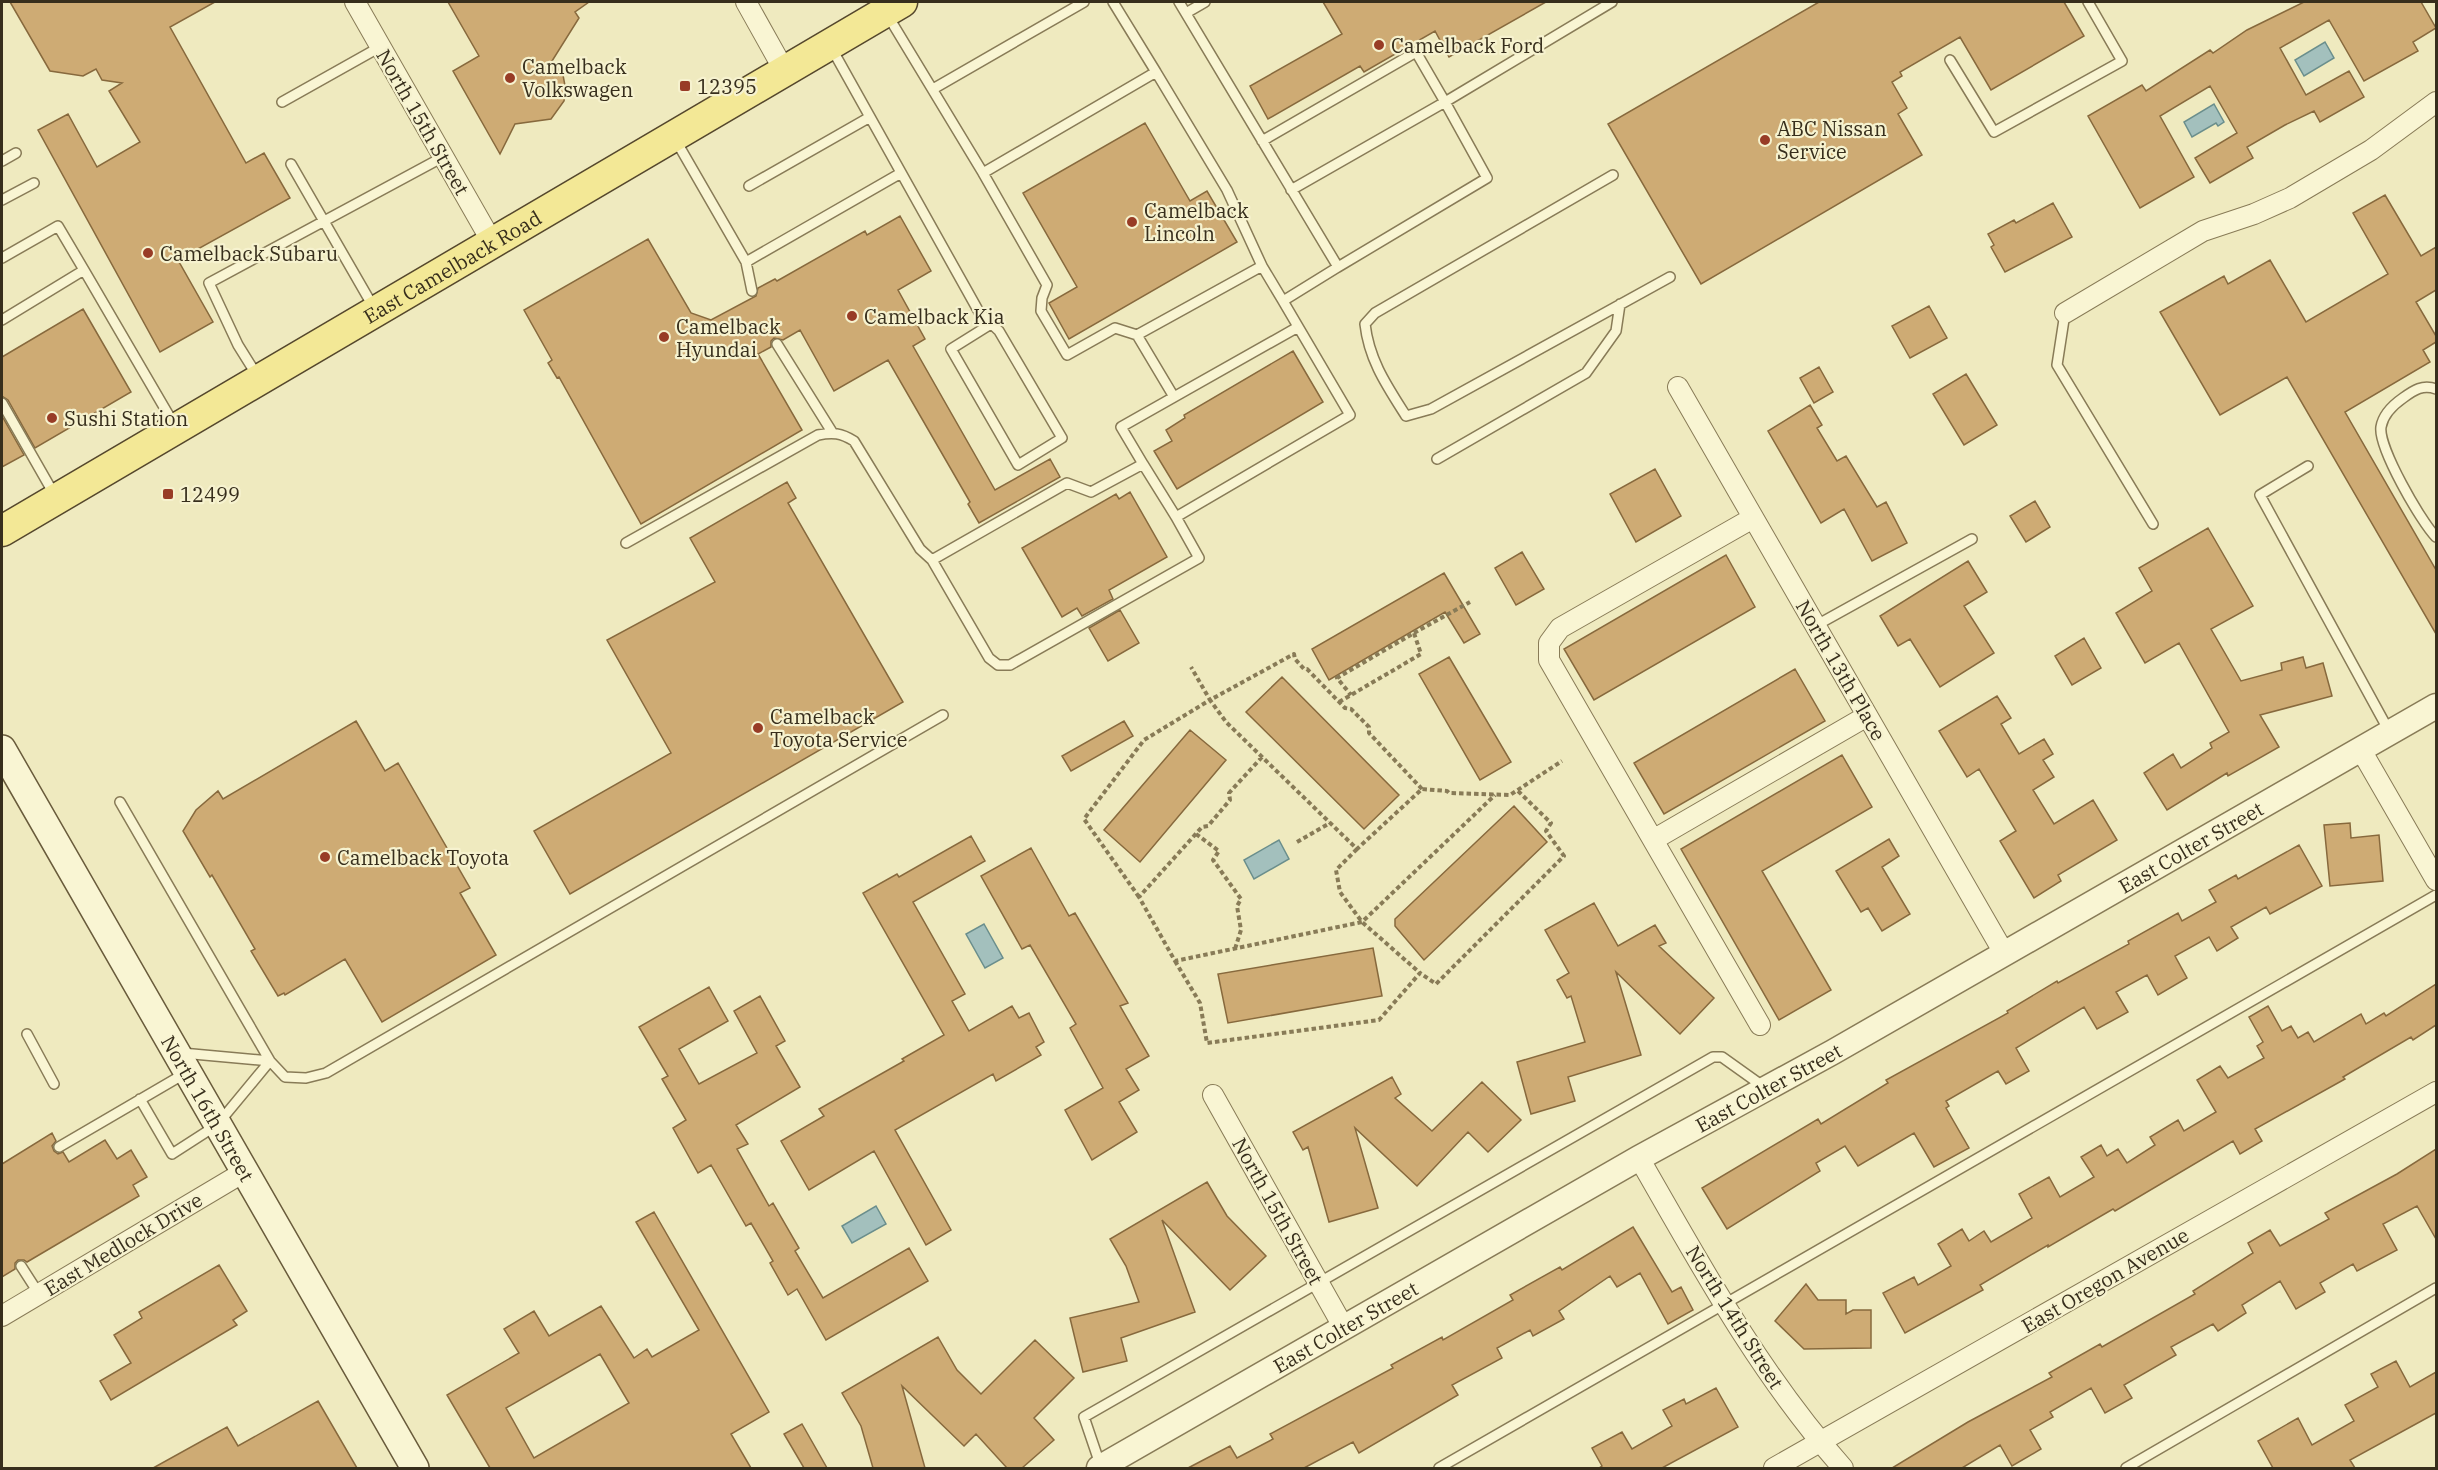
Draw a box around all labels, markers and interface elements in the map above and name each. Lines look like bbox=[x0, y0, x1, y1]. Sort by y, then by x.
place label: Camelback Ford bbox=[1391, 32, 1544, 59]
marker: Camelback Ford bbox=[1372, 38, 1386, 52]
street label: North 15th Street bbox=[370, 44, 476, 200]
place label: Camelback Volkswagen bbox=[522, 53, 633, 103]
marker: Camelback Volkswagen bbox=[503, 71, 517, 85]
place label: 12395 bbox=[697, 73, 757, 100]
marker: 12395 bbox=[678, 79, 692, 93]
place label: ABC Nissan Service bbox=[1777, 115, 1887, 165]
marker: ABC Nissan Service bbox=[1758, 133, 1772, 147]
place label: Camelback Lincoln bbox=[1144, 197, 1249, 247]
street label: East Camelback Road bbox=[358, 204, 546, 329]
marker: Camelback Lincoln bbox=[1125, 215, 1139, 229]
place label: Camelback Subaru bbox=[160, 240, 338, 267]
marker: Camelback Subaru bbox=[141, 246, 155, 260]
place label: Camelback Kia bbox=[864, 303, 1005, 330]
marker: Camelback Kia bbox=[845, 309, 859, 323]
place label: Camelback Hyundai bbox=[676, 313, 781, 363]
marker: Camelback Hyundai bbox=[657, 330, 671, 344]
place label: Sushi Station bbox=[64, 405, 188, 432]
marker: Sushi Station bbox=[45, 411, 59, 425]
place label: 12499 bbox=[180, 481, 240, 508]
marker: 12499 bbox=[161, 487, 175, 501]
street label: North 13th Place bbox=[1790, 595, 1892, 745]
place label: Camelback Toyota Service bbox=[770, 703, 907, 753]
marker: Camelback Toyota Service bbox=[751, 721, 765, 735]
street label: East Colter Street bbox=[2113, 795, 2268, 899]
place label: Camelback Toyota bbox=[337, 844, 509, 871]
marker: Camelback Toyota bbox=[318, 850, 332, 864]
street label: North 16th Street bbox=[156, 1030, 261, 1186]
street label: East Colter Street bbox=[1690, 1036, 1846, 1138]
street label: North 15th Street bbox=[1226, 1133, 1330, 1289]
street label: East Medlock Drive bbox=[39, 1186, 207, 1302]
street label: East Oregon Avenue bbox=[2017, 1221, 2193, 1339]
street label: North 14th Street bbox=[1680, 1240, 1790, 1394]
street label: East Colter Street bbox=[1268, 1274, 1423, 1379]

